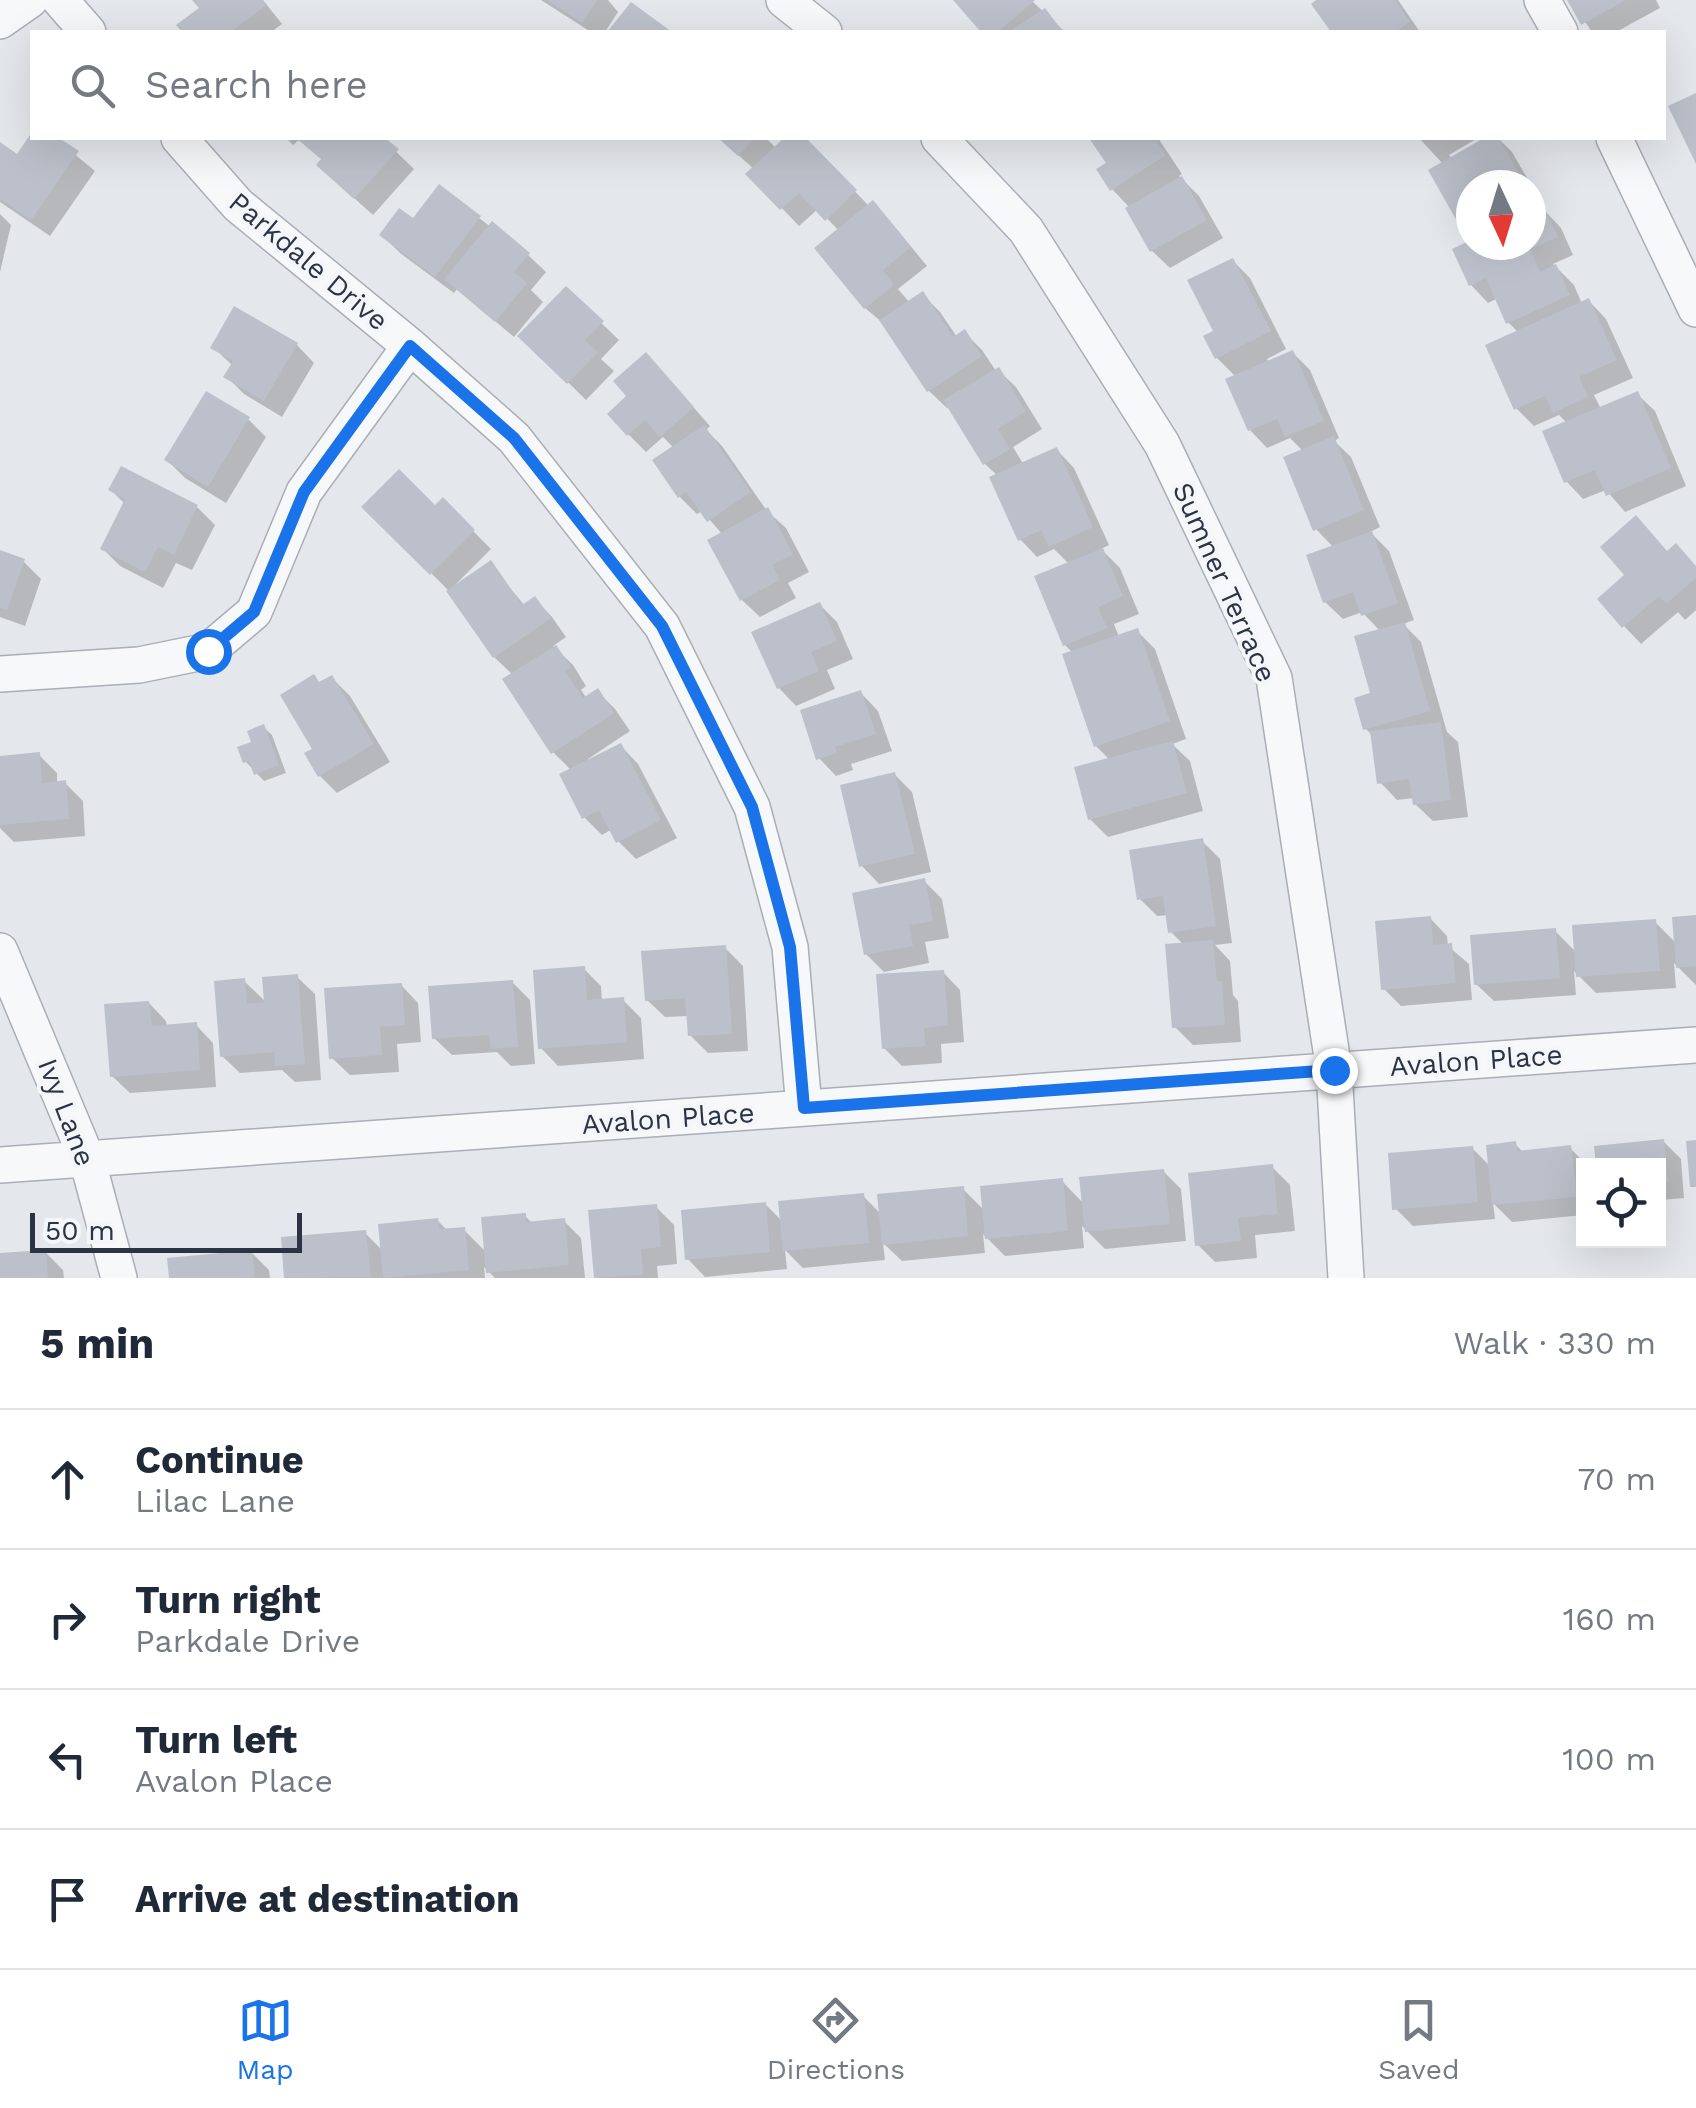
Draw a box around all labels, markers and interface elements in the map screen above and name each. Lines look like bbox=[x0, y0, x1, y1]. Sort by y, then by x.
search box bbox=[30, 30, 1666, 140]
icon: search bbox=[65, 58, 120, 113]
text: Search here bbox=[145, 63, 368, 107]
north arrow bbox=[1456, 170, 1546, 260]
street label: Parkdale Drive bbox=[223, 185, 395, 337]
street label: Sumner Terrace bbox=[1166, 477, 1283, 687]
route start bbox=[186, 629, 232, 675]
street label: Avalon Place bbox=[1389, 1038, 1564, 1083]
route end bbox=[1312, 1048, 1358, 1094]
street label: Ivy Lane bbox=[31, 1054, 102, 1170]
street label: Avalon Place bbox=[581, 1096, 756, 1141]
map controls bbox=[1576, 1158, 1666, 1248]
button: locate bbox=[1576, 1158, 1666, 1248]
scale bar bbox=[30, 1208, 302, 1252]
text: 50 m bbox=[45, 1214, 115, 1247]
text: 5 min bbox=[40, 1319, 154, 1368]
text: Walk · 330 m bbox=[1454, 1324, 1656, 1362]
text: Continue bbox=[135, 1438, 304, 1482]
icon: ahead bbox=[40, 1452, 95, 1507]
text: 70 m bbox=[1577, 1460, 1656, 1498]
text: Lilac Lane bbox=[135, 1482, 295, 1520]
text: Turn right bbox=[135, 1578, 321, 1622]
icon: right bbox=[40, 1592, 95, 1647]
text: 160 m bbox=[1563, 1600, 1656, 1638]
text: Parkdale Drive bbox=[135, 1622, 360, 1660]
text: Turn left bbox=[135, 1718, 297, 1762]
icon: left bbox=[40, 1732, 95, 1787]
text: 100 m bbox=[1562, 1740, 1656, 1778]
text: Avalon Place bbox=[135, 1762, 333, 1800]
icon: arrive bbox=[40, 1872, 95, 1927]
text: Arrive at destination bbox=[135, 1877, 520, 1921]
tab: Map bbox=[237, 1993, 294, 2086]
tab: Directions bbox=[767, 1993, 905, 2086]
tab: Saved bbox=[1378, 1993, 1459, 2086]

